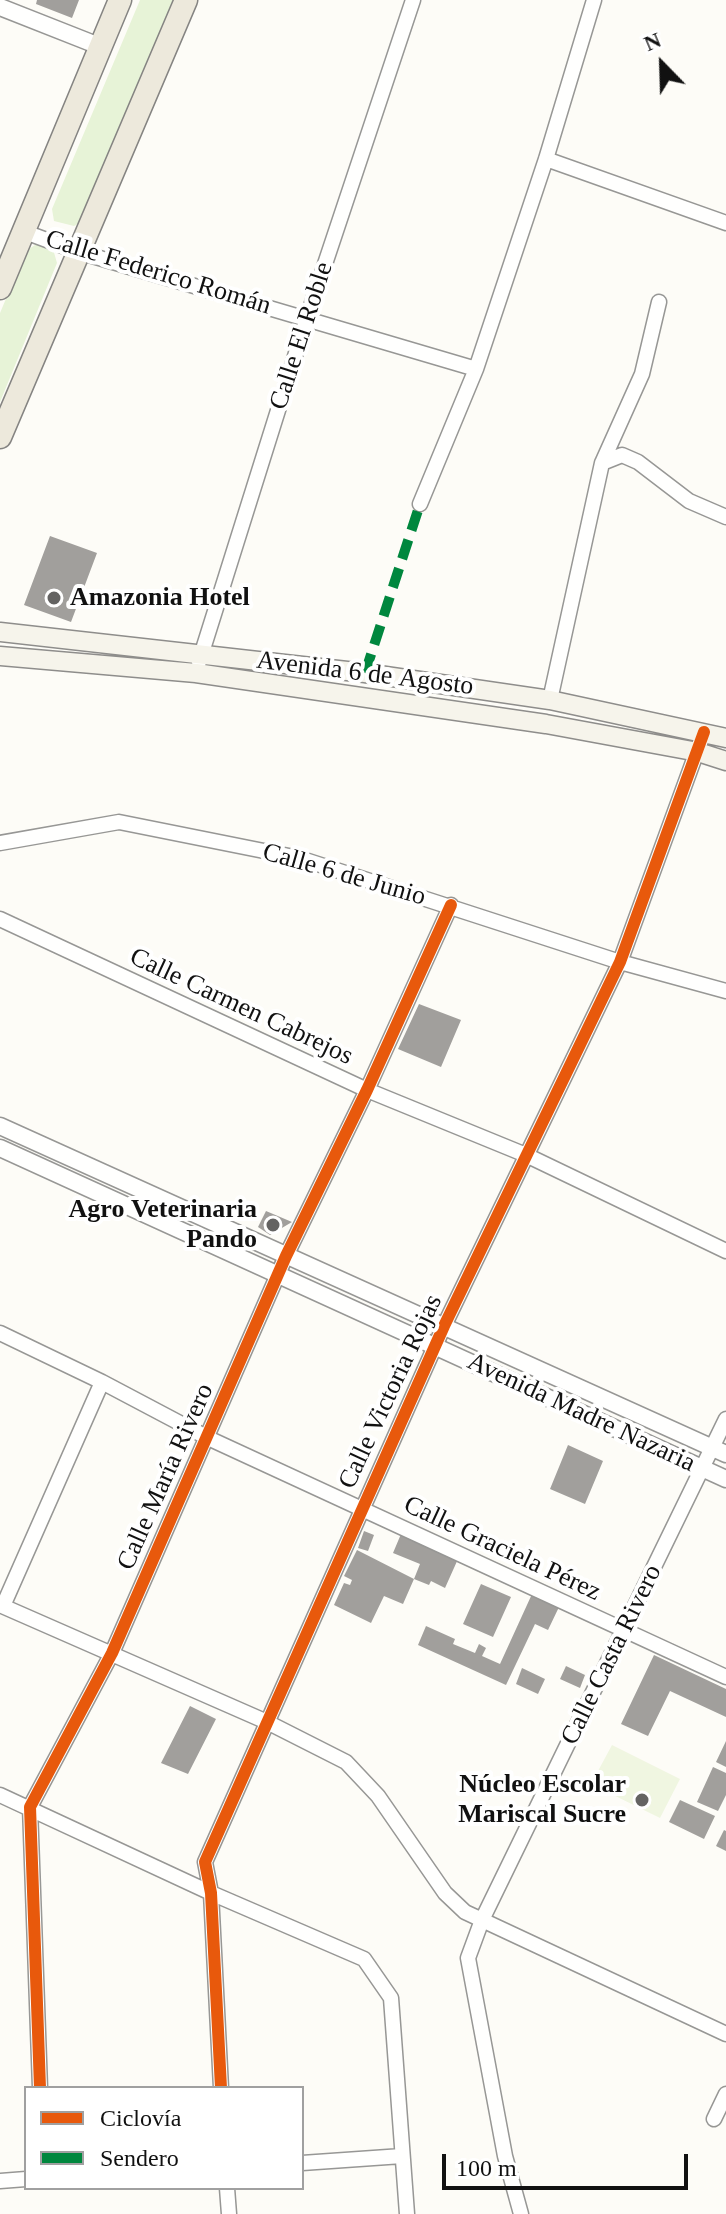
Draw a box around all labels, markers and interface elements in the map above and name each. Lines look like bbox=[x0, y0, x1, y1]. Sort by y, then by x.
north arrow bbox=[622, 24, 702, 104]
text: N bbox=[640, 27, 665, 56]
street label: Calle Federico Román bbox=[42, 224, 274, 322]
street label: Calle El Roble bbox=[264, 258, 340, 414]
place label: Amazonia Hotel bbox=[70, 582, 250, 614]
marker: Amazonia Hotel bbox=[45, 589, 63, 607]
street label: Avenida 6 de Agosto bbox=[255, 645, 475, 703]
street label: Calle 6 de Junio bbox=[259, 837, 429, 913]
street label: Calle Carmen Cabrejos bbox=[124, 942, 358, 1072]
place label: Agro Veterinaria Pando bbox=[69, 1194, 257, 1256]
marker: Agro Veterinaria Pando bbox=[264, 1216, 282, 1234]
street label: Calle Victoria Rojas bbox=[332, 1290, 450, 1494]
street label: Avenida Madre Nazaria bbox=[462, 1346, 700, 1480]
street label: Calle María Rivero bbox=[111, 1379, 221, 1575]
street label: Calle Graciela Pérez bbox=[399, 1490, 605, 1608]
street label: Calle Casta Rivero bbox=[555, 1560, 669, 1750]
place label: Núcleo Escolar Mariscal Sucre bbox=[458, 1769, 626, 1830]
marker: Núcleo Escolar Mariscal Sucre bbox=[633, 1791, 651, 1809]
legend bbox=[24, 2086, 304, 2190]
text: Ciclovía bbox=[100, 2105, 181, 2131]
scale bar bbox=[446, 2138, 692, 2188]
text: Sendero bbox=[100, 2145, 179, 2171]
text: 100 m bbox=[456, 2155, 517, 2181]

